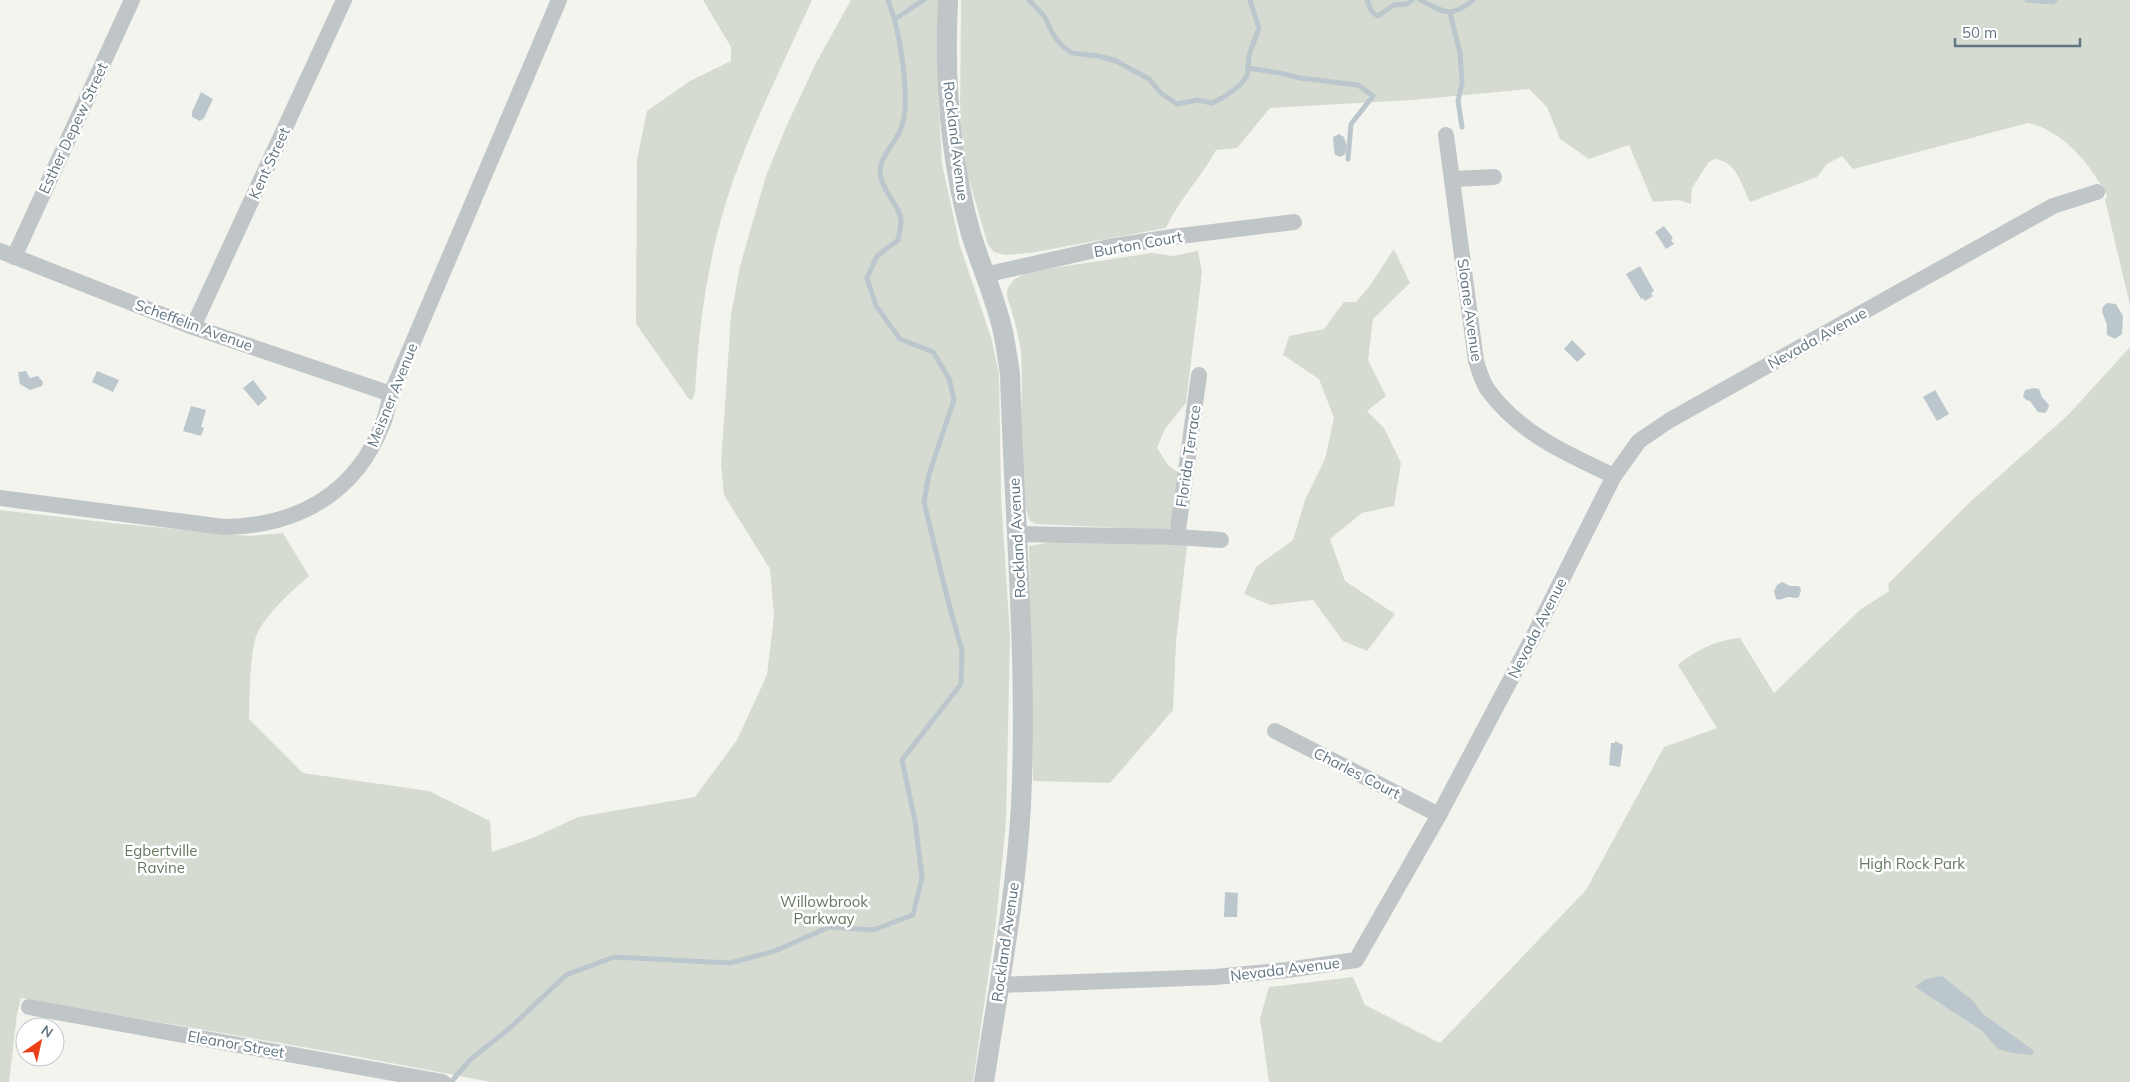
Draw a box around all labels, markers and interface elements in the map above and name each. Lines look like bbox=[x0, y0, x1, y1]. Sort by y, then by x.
scale bar bbox=[1955, 15, 2080, 47]
text: 50 m bbox=[1962, 23, 1997, 42]
street label: Esther Depew Street bbox=[34, 59, 112, 197]
street label: Rockland Avenue bbox=[939, 80, 973, 202]
street label: Kent Street bbox=[244, 124, 294, 202]
street label: Burton Court bbox=[1092, 227, 1184, 261]
street label: Sloane Avenue bbox=[1453, 257, 1487, 363]
street label: Scheffelin Avenue bbox=[133, 295, 255, 355]
street label: Nevada Avenue bbox=[1764, 303, 1870, 373]
street label: Meisner Avenue bbox=[362, 340, 422, 450]
street label: Florida Terrace bbox=[1171, 404, 1205, 508]
street label: Rockland Avenue bbox=[1004, 477, 1030, 599]
street label: Nevada Avenue bbox=[1504, 575, 1570, 681]
street label: Charles Court bbox=[1311, 743, 1403, 803]
park label: Egbertville Ravine bbox=[125, 841, 198, 877]
park label: High Rock Park bbox=[1859, 854, 1965, 873]
street label: Rockland Avenue bbox=[987, 881, 1023, 1003]
park label: Willowbrook Parkway bbox=[780, 892, 868, 928]
street label: Nevada Avenue bbox=[1229, 953, 1341, 985]
north arrow bbox=[15, 1017, 65, 1067]
text: N bbox=[38, 1021, 57, 1042]
street label: Eleanor Street bbox=[186, 1026, 286, 1062]

